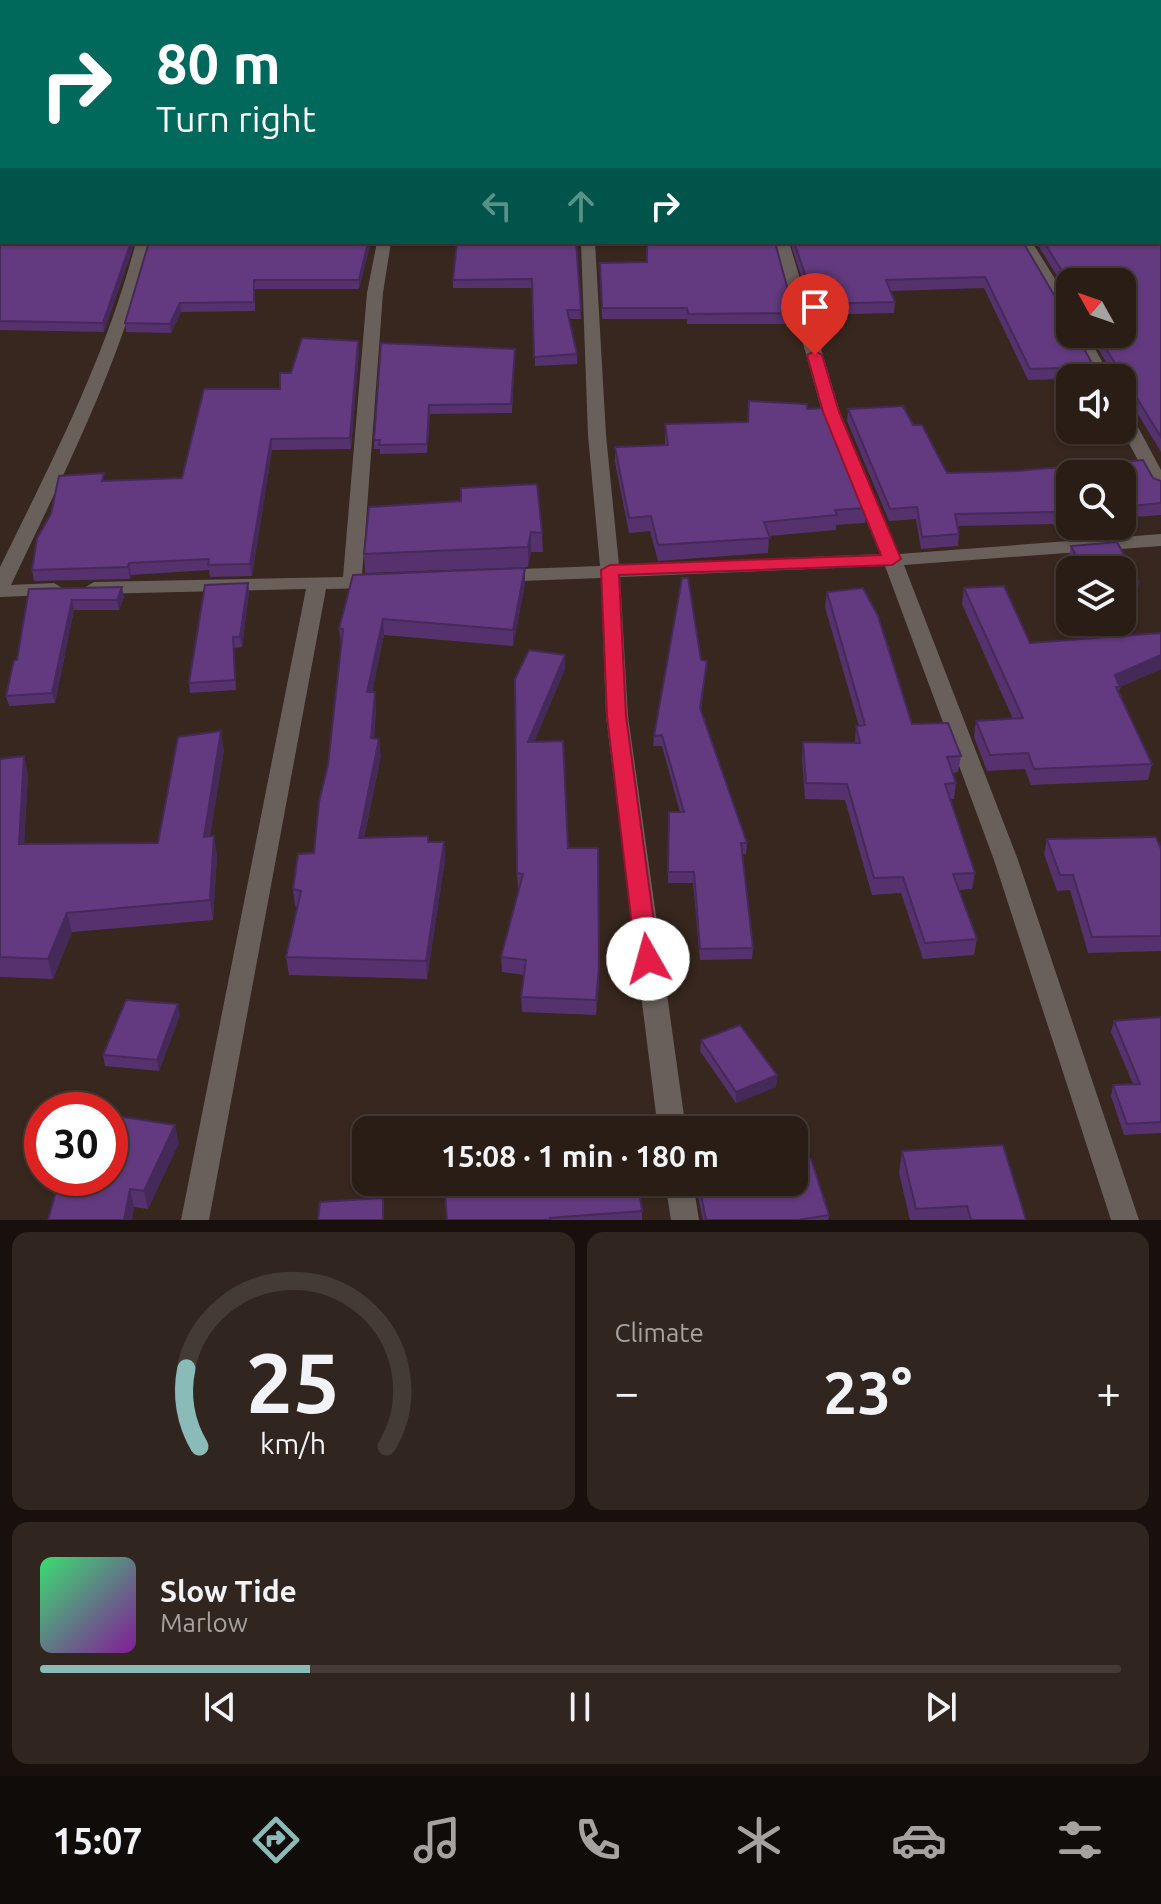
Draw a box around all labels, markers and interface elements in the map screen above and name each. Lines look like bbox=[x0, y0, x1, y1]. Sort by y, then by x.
icon: right bbox=[24, 32, 128, 136]
text: 80 m bbox=[156, 32, 281, 95]
text: Turn right bbox=[156, 98, 316, 139]
icon: left bbox=[475, 184, 519, 228]
icon: ahead bbox=[559, 184, 603, 228]
icon: right bbox=[643, 184, 687, 228]
north arrow bbox=[1056, 268, 1136, 348]
map controls bbox=[1056, 268, 1136, 636]
pin bbox=[781, 273, 849, 355]
icon: arrive bbox=[793, 285, 837, 329]
button: sound bbox=[1056, 364, 1136, 444]
button: search bbox=[1056, 460, 1136, 540]
button: layers bbox=[1056, 556, 1136, 636]
position arrow bbox=[606, 917, 690, 1001]
speed limit sign: 30 bbox=[24, 1092, 128, 1196]
text: 15:08 · 1 min · 180 m bbox=[441, 1139, 719, 1173]
text: Climate bbox=[615, 1318, 704, 1347]
text: 25 bbox=[246, 1335, 340, 1429]
text: 23° bbox=[823, 1358, 912, 1425]
text: − bbox=[615, 1367, 639, 1416]
text: + bbox=[1096, 1367, 1121, 1416]
text: km/h bbox=[260, 1427, 326, 1459]
text: Slow Tide bbox=[160, 1574, 297, 1608]
text: Marlow bbox=[160, 1608, 248, 1637]
icon: previous bbox=[198, 1685, 242, 1729]
icon: pause bbox=[558, 1685, 602, 1729]
icon: next bbox=[919, 1685, 963, 1729]
icon: directions bbox=[248, 1812, 304, 1868]
icon: music bbox=[409, 1812, 465, 1868]
icon: phone bbox=[570, 1812, 626, 1868]
icon: climate bbox=[731, 1812, 787, 1868]
icon: car bbox=[891, 1812, 947, 1868]
icon: filters bbox=[1052, 1812, 1108, 1868]
text: 15:07 bbox=[52, 1820, 143, 1861]

